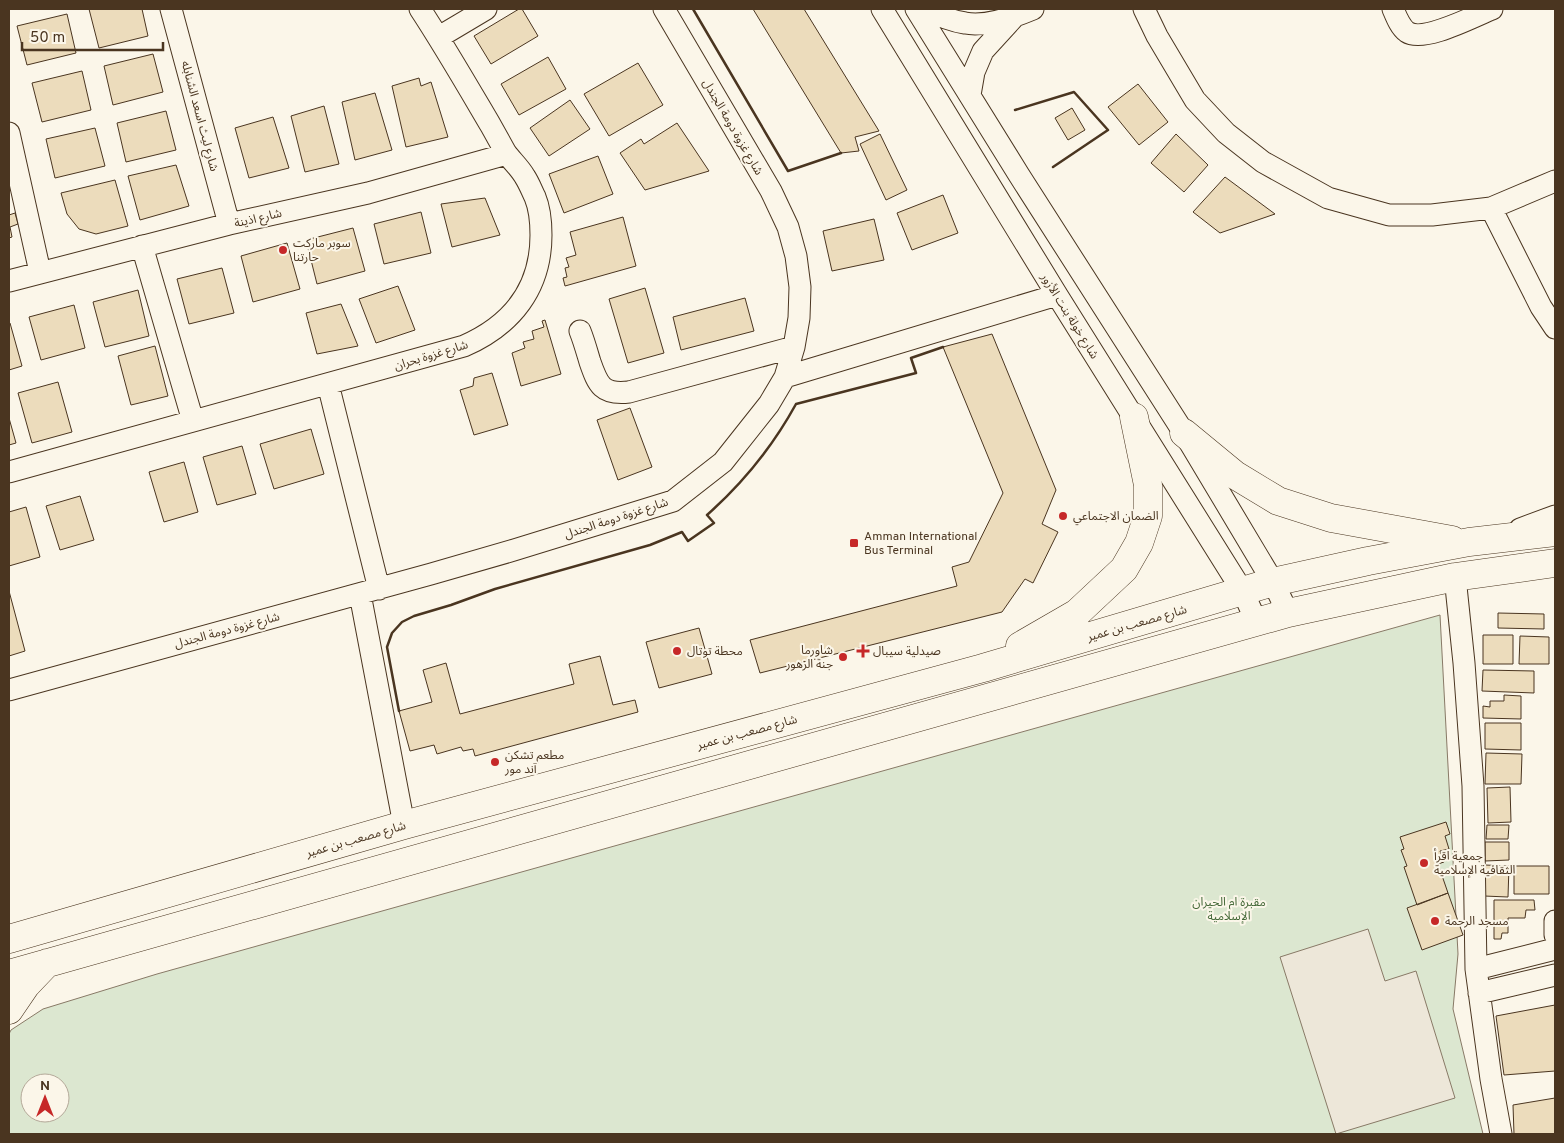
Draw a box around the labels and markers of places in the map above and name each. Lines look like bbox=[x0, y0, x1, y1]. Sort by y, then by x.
place label: سوبر ماركت حارتنا bbox=[293, 236, 351, 266]
marker: سوبر ماركت حارتنا bbox=[277, 244, 289, 256]
place label: الضمان الاجتماعي bbox=[1073, 509, 1159, 526]
marker: الضمان الاجتماعي bbox=[1057, 510, 1069, 522]
place label: Amman International Bus Terminal bbox=[864, 529, 978, 559]
marker: Amman International Bus Terminal bbox=[848, 537, 860, 549]
place label: شاورما جنة الزهور bbox=[785, 643, 833, 673]
place label: محطة توتال bbox=[687, 644, 743, 660]
place label: صيدلية سيبال bbox=[873, 644, 941, 660]
marker: محطة توتال bbox=[671, 645, 683, 657]
marker: صيدلية سيبال bbox=[857, 645, 869, 657]
marker: شاورما جنة الزهور bbox=[837, 651, 849, 663]
place label: مطعم تشكن آند مور bbox=[504, 748, 564, 778]
marker: مطعم تشكن آند مور bbox=[489, 756, 501, 768]
place label: جمعية اقرأ الثقافية الإسلامية bbox=[1434, 848, 1516, 879]
marker: جمعية اقرأ الثقافية الإسلامية bbox=[1418, 857, 1430, 869]
place label: مسجد الرحمة bbox=[1445, 914, 1508, 930]
marker: مسجد الرحمة bbox=[1429, 915, 1441, 927]

